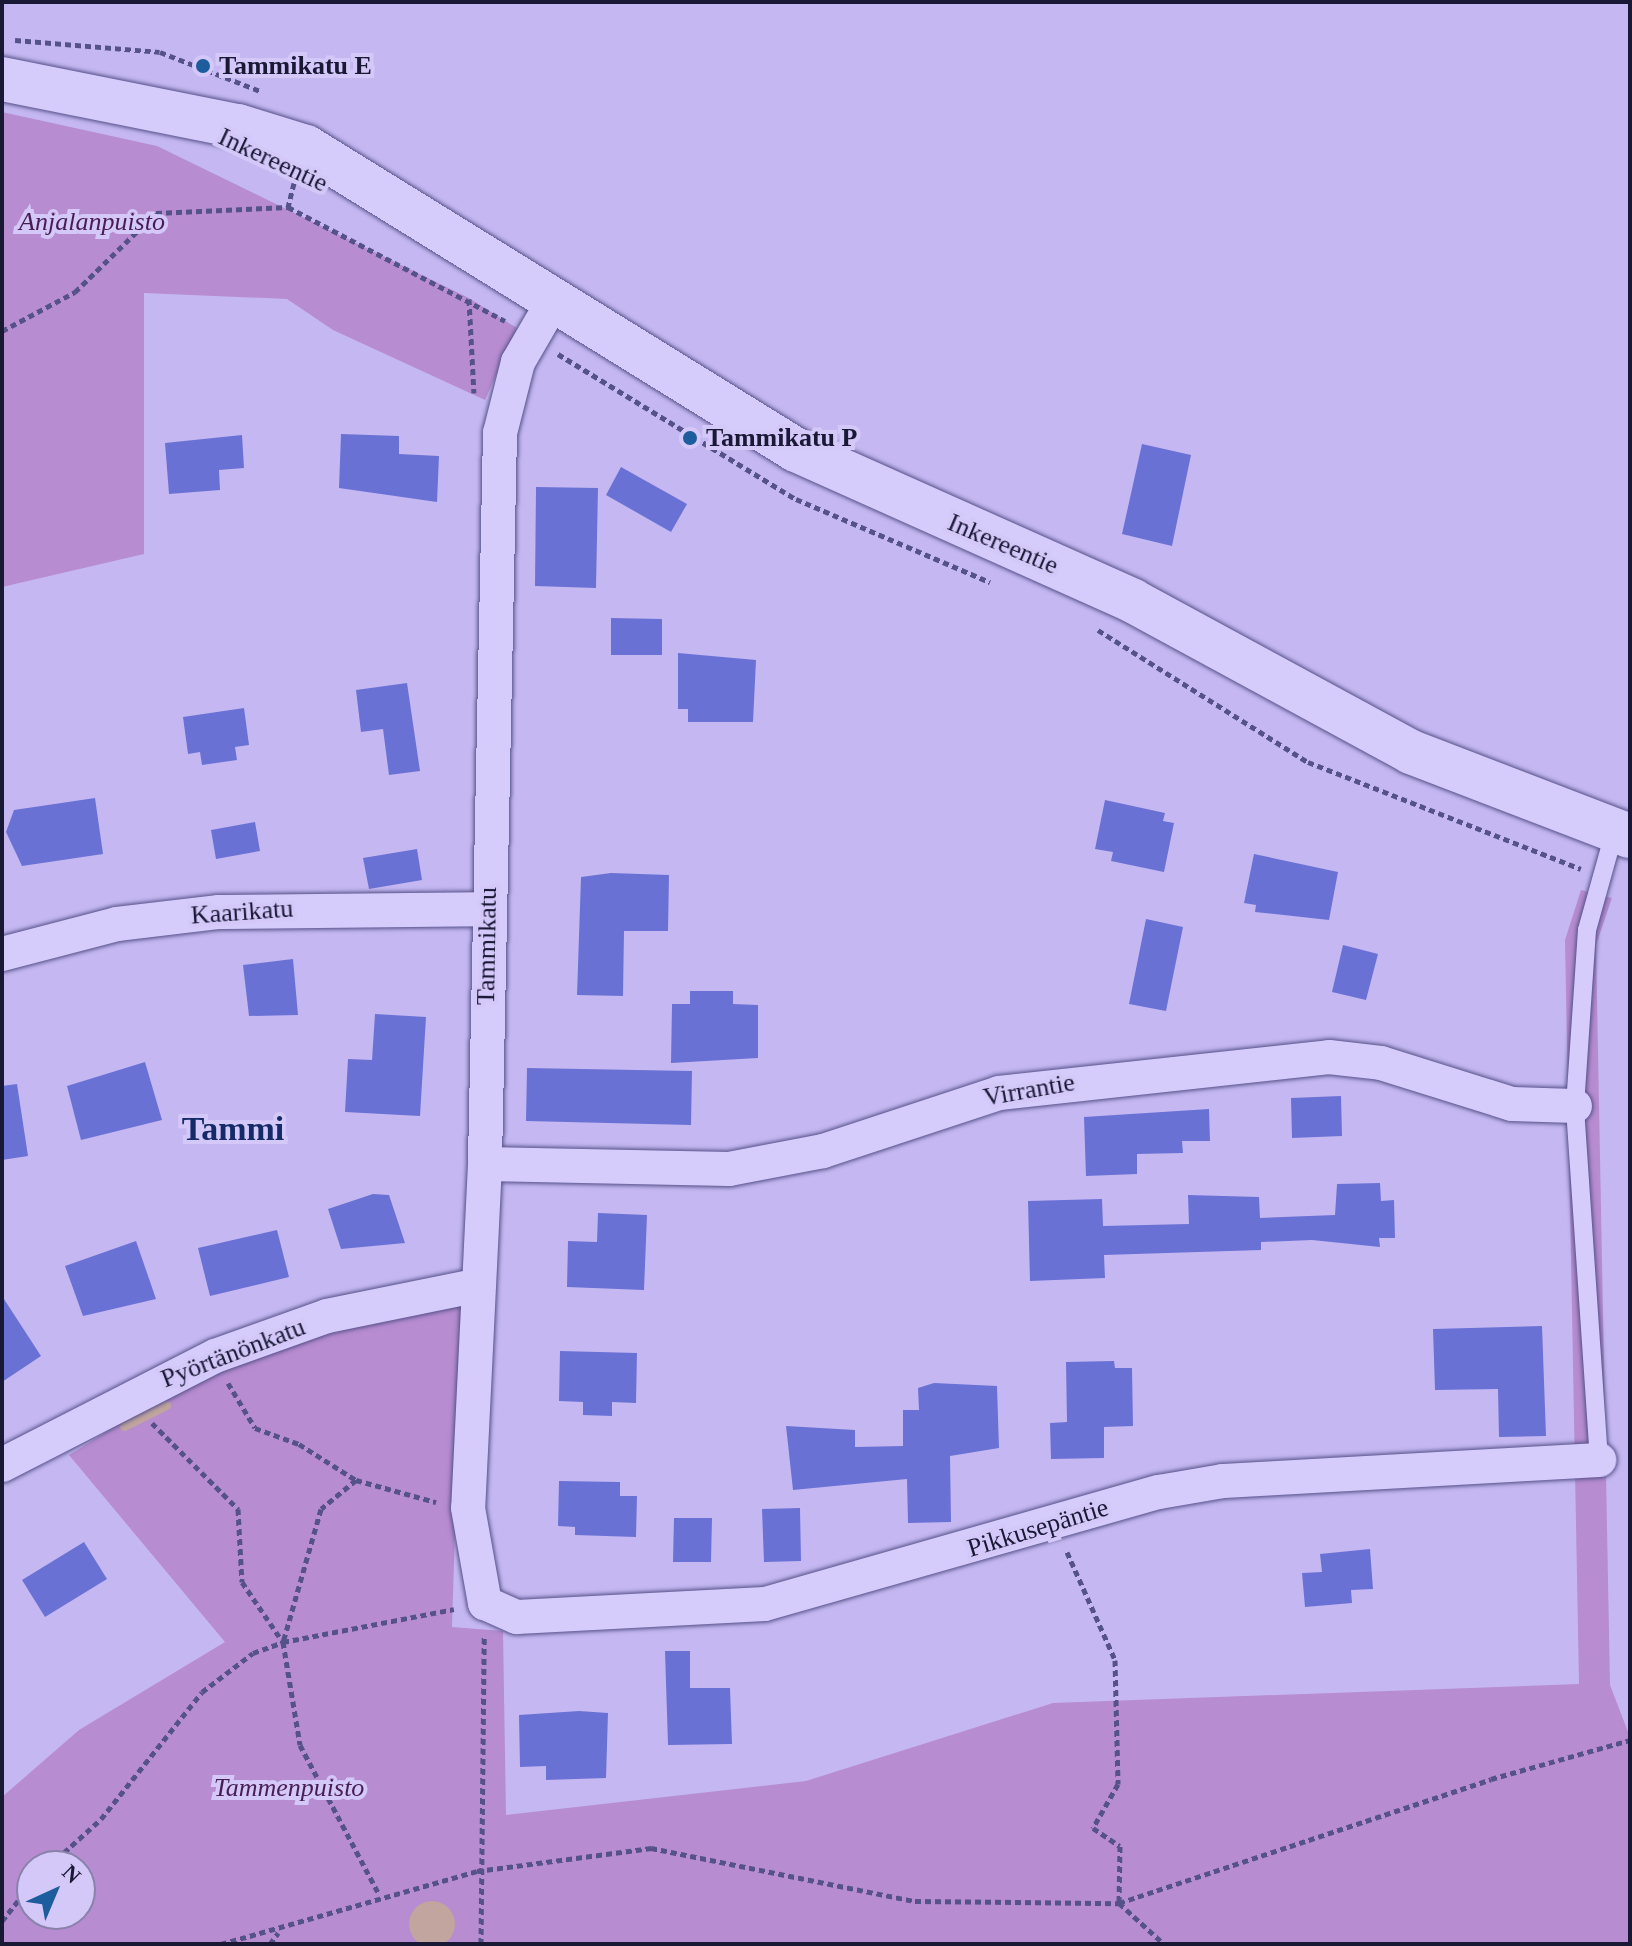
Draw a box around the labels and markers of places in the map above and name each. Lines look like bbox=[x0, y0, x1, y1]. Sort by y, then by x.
place label: Tammikatu E bbox=[219, 50, 372, 82]
marker: Tammikatu E bbox=[194, 57, 212, 75]
place label: Tammikatu P bbox=[706, 422, 857, 454]
marker: Tammikatu P bbox=[681, 429, 699, 447]

